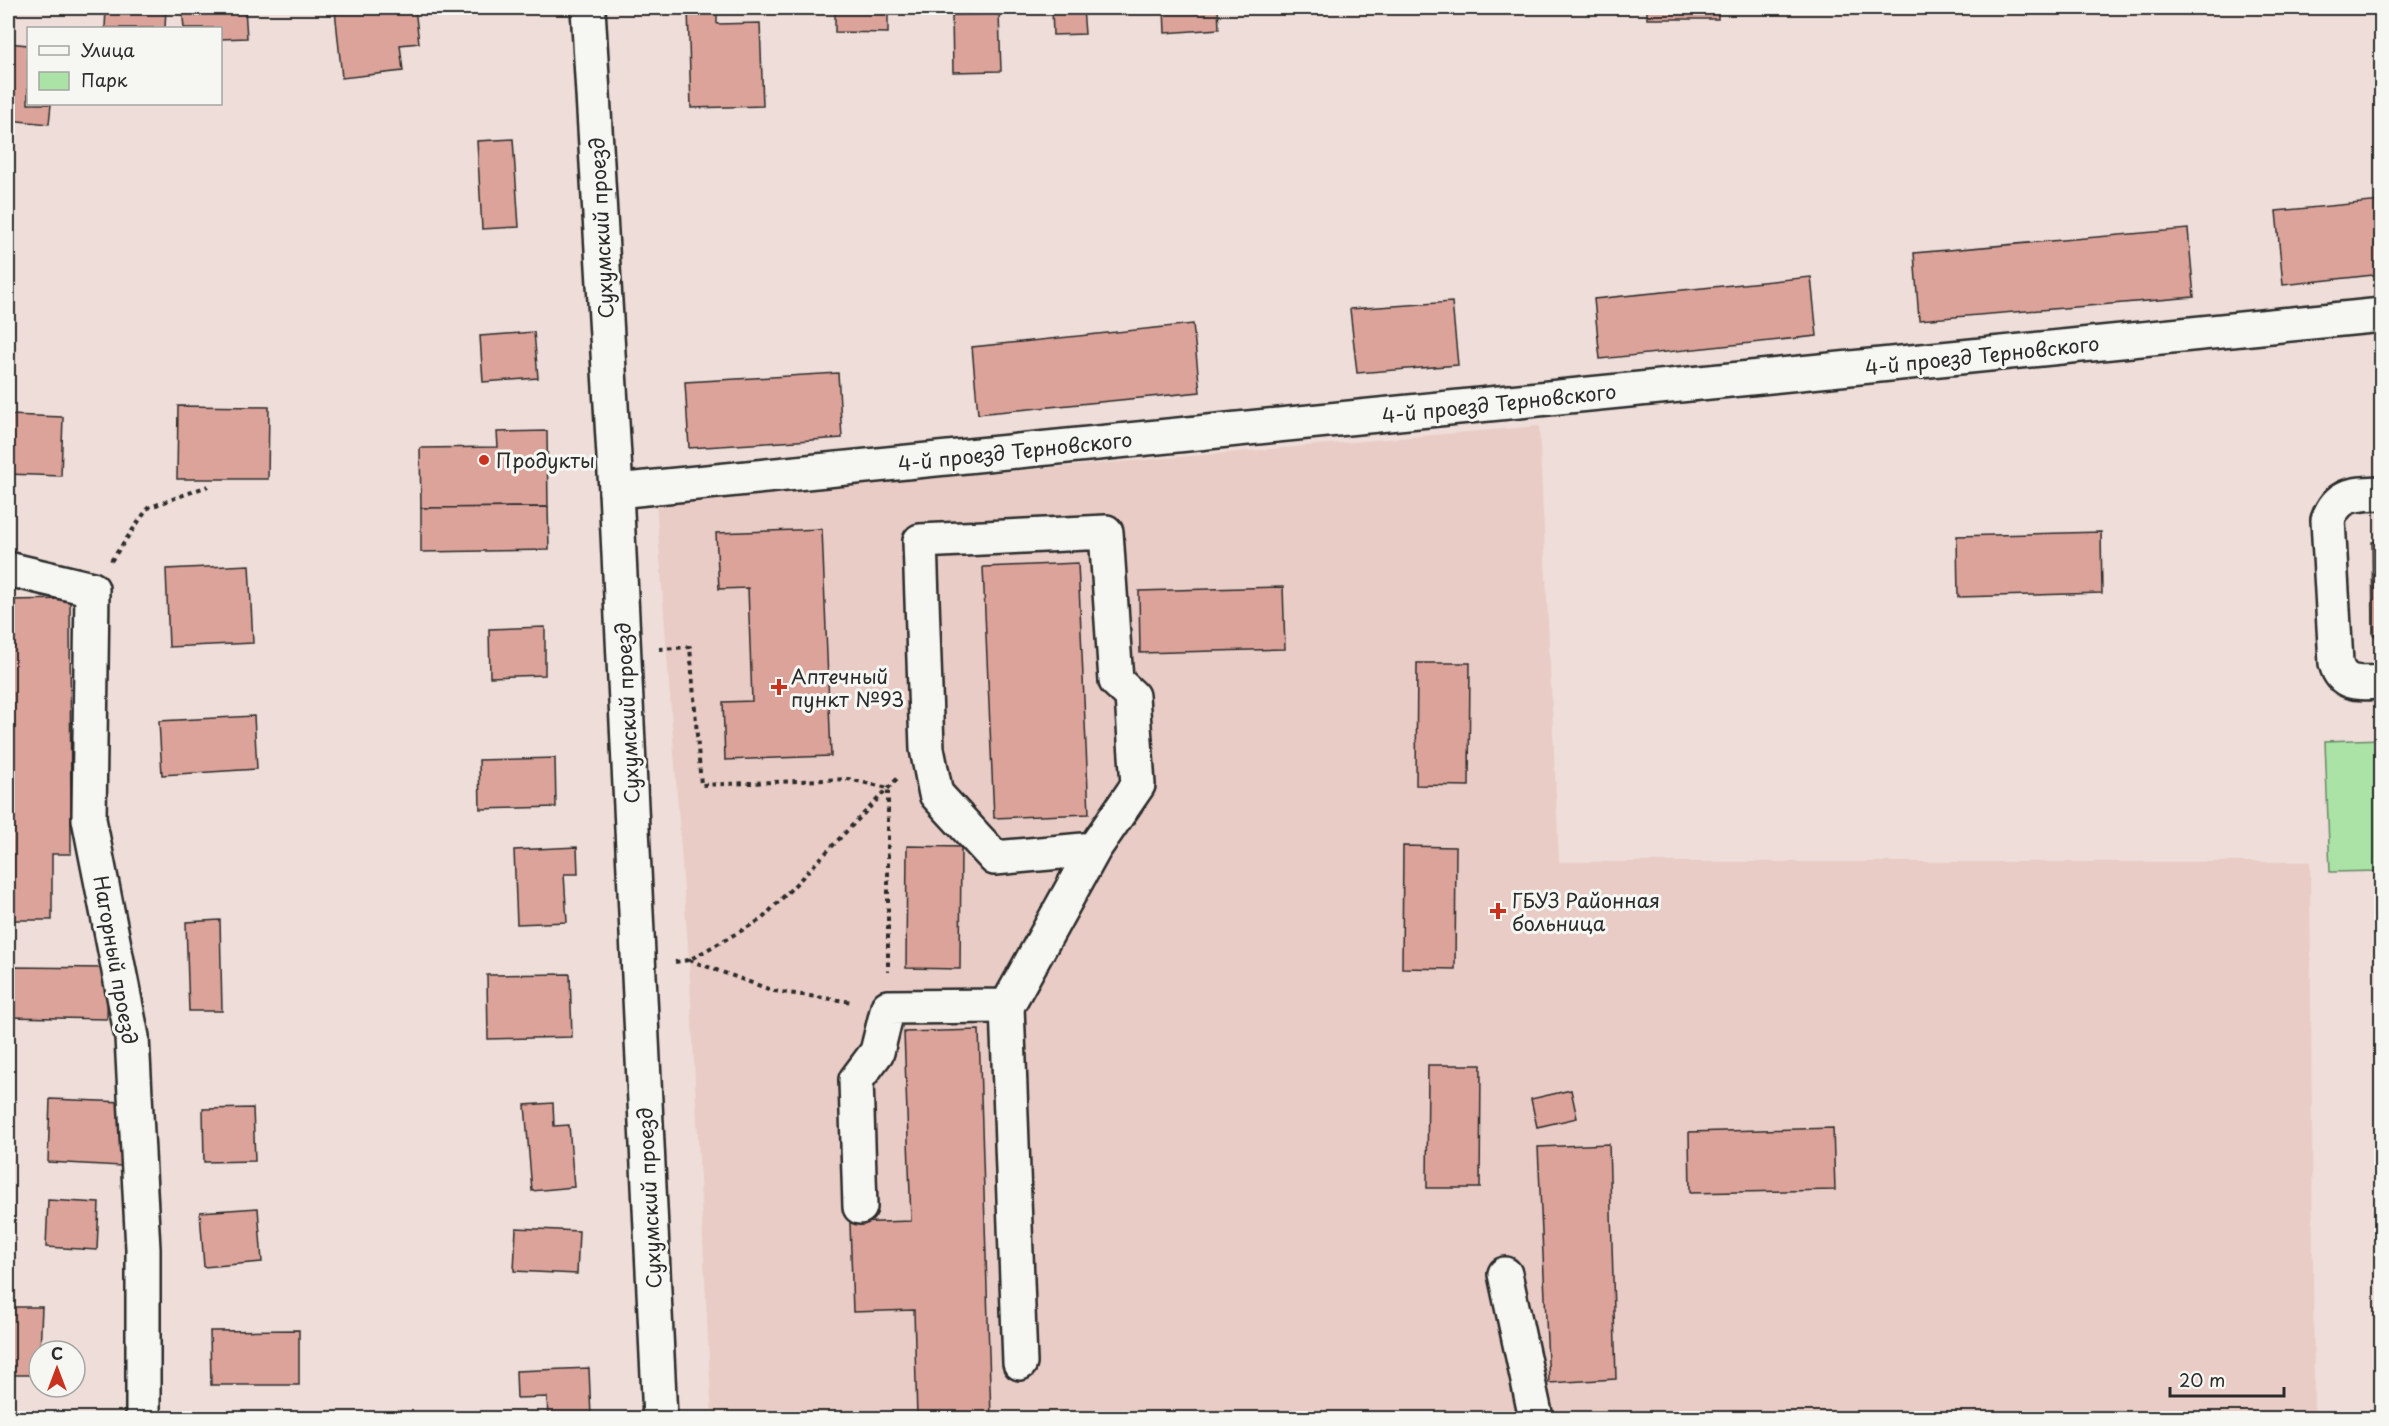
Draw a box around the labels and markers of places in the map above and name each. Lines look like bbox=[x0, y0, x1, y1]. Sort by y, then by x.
place label: Продукты bbox=[496, 445, 595, 475]
marker: Продукты bbox=[477, 453, 491, 467]
place label: Аптечный пункт №93 bbox=[791, 661, 904, 714]
marker: Аптечный пункт №93 bbox=[772, 680, 786, 694]
place label: ГБУЗ Районная больница bbox=[1512, 885, 1660, 938]
marker: ГБУЗ Районная больница bbox=[1489, 902, 1507, 920]

